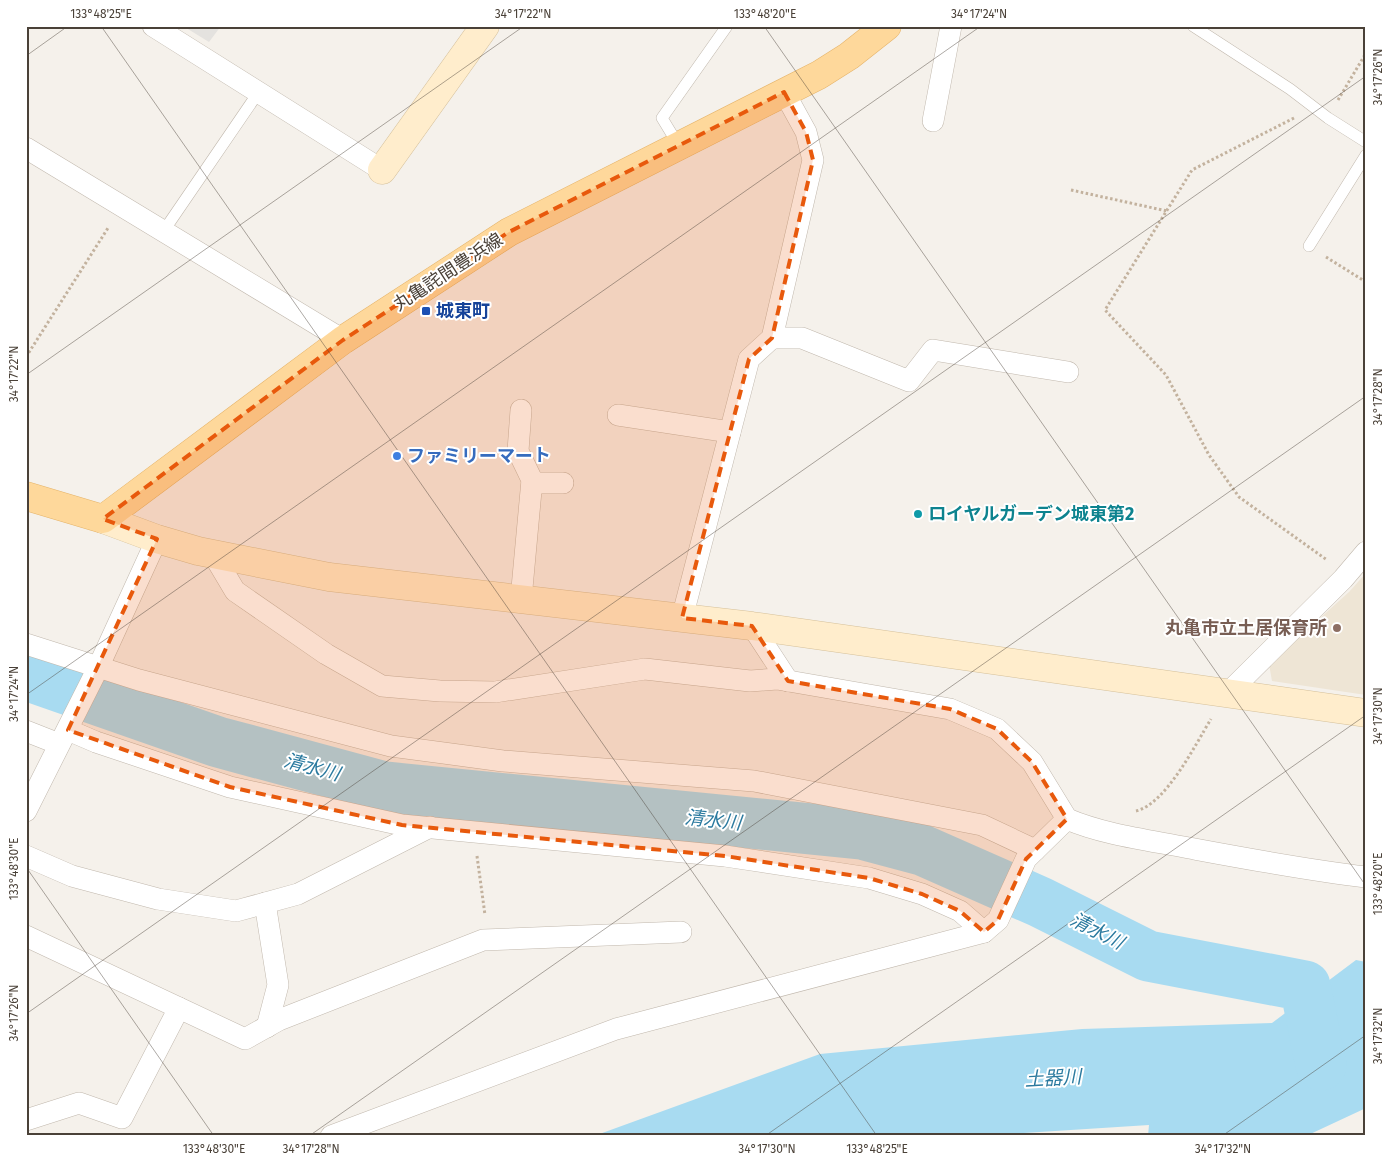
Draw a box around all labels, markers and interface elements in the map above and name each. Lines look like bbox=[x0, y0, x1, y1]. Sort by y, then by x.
text: 133°48'25"E bbox=[70, 7, 132, 21]
text: 34°17'22"N bbox=[495, 7, 551, 21]
text: 133°48'20"E bbox=[734, 7, 796, 21]
text: 34°17'24"N bbox=[951, 7, 1007, 21]
text: 34°17'26"N bbox=[1371, 49, 1385, 105]
street label: 丸亀詫間豊浜線 bbox=[389, 228, 507, 316]
place label: 城東町 bbox=[436, 300, 490, 322]
marker: 城東町 bbox=[420, 305, 432, 317]
text: 34°17'22"N bbox=[7, 346, 21, 402]
text: 34°17'28"N bbox=[1371, 368, 1385, 426]
place label: ファミリーマート bbox=[407, 445, 551, 467]
marker: ファミリーマート bbox=[391, 450, 403, 462]
place label: ロイヤルガーデン城東第2 bbox=[928, 503, 1134, 525]
marker: ロイヤルガーデン城東第2 bbox=[912, 508, 924, 520]
place label: 丸亀市立土居保育所 bbox=[1165, 617, 1327, 639]
marker: 丸亀市立土居保育所 bbox=[1331, 622, 1343, 634]
text: 34°17'24"N bbox=[7, 666, 21, 722]
text: 34°17'30"N bbox=[1371, 687, 1385, 745]
water label: 清水川 bbox=[281, 749, 344, 786]
water label: 清水川 bbox=[683, 806, 745, 835]
text: 133°48'30"E bbox=[7, 838, 21, 900]
text: 133°48'20"E bbox=[1371, 853, 1385, 915]
water label: 清水川 bbox=[1066, 908, 1129, 955]
text: 34°17'26"N bbox=[7, 985, 21, 1041]
text: 34°17'32"N bbox=[1371, 1008, 1385, 1064]
water label: 土器川 bbox=[1024, 1065, 1084, 1091]
text: 133°48'30"E bbox=[183, 1142, 245, 1156]
text: 34°17'28"N bbox=[282, 1142, 340, 1156]
text: 34°17'30"N bbox=[738, 1142, 796, 1156]
text: 133°48'25"E bbox=[846, 1142, 908, 1156]
text: 34°17'32"N bbox=[1195, 1142, 1251, 1156]

